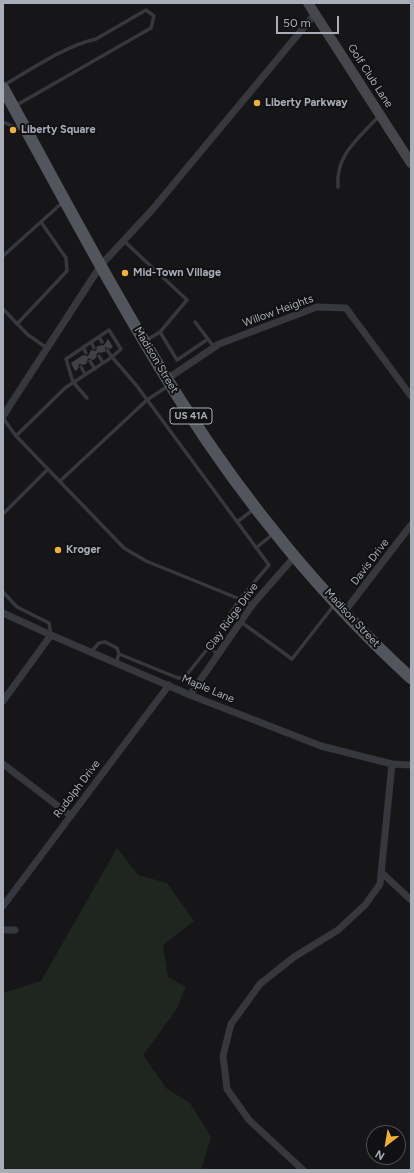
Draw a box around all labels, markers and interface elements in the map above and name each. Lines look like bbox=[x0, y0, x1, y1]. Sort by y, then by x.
scale bar bbox=[278, 8, 341, 34]
text: 50 m bbox=[283, 16, 311, 30]
street label: Golf Club Lane bbox=[345, 42, 395, 110]
place label: Liberty Parkway bbox=[265, 96, 348, 110]
marker: Liberty Parkway bbox=[252, 98, 262, 108]
place label: Liberty Square bbox=[21, 123, 96, 137]
marker: Liberty Square bbox=[8, 125, 18, 135]
place label: Mid-Town Village bbox=[133, 266, 221, 280]
marker: Mid-Town Village bbox=[120, 268, 130, 278]
street label: Willow Heights bbox=[241, 292, 315, 330]
street label: Madison Street bbox=[131, 324, 181, 396]
road number: US 41A bbox=[170, 408, 212, 424]
street label: Davis Drive bbox=[348, 536, 392, 588]
place label: Kroger bbox=[66, 543, 101, 557]
marker: Kroger bbox=[53, 545, 63, 555]
street label: Clay Ridge Drive bbox=[203, 580, 261, 654]
street label: Madison Street bbox=[322, 586, 382, 650]
street label: Maple Lane bbox=[180, 672, 236, 706]
street label: Rudolph Drive bbox=[51, 757, 103, 821]
north arrow bbox=[366, 1125, 406, 1165]
text: N bbox=[373, 1147, 387, 1163]

